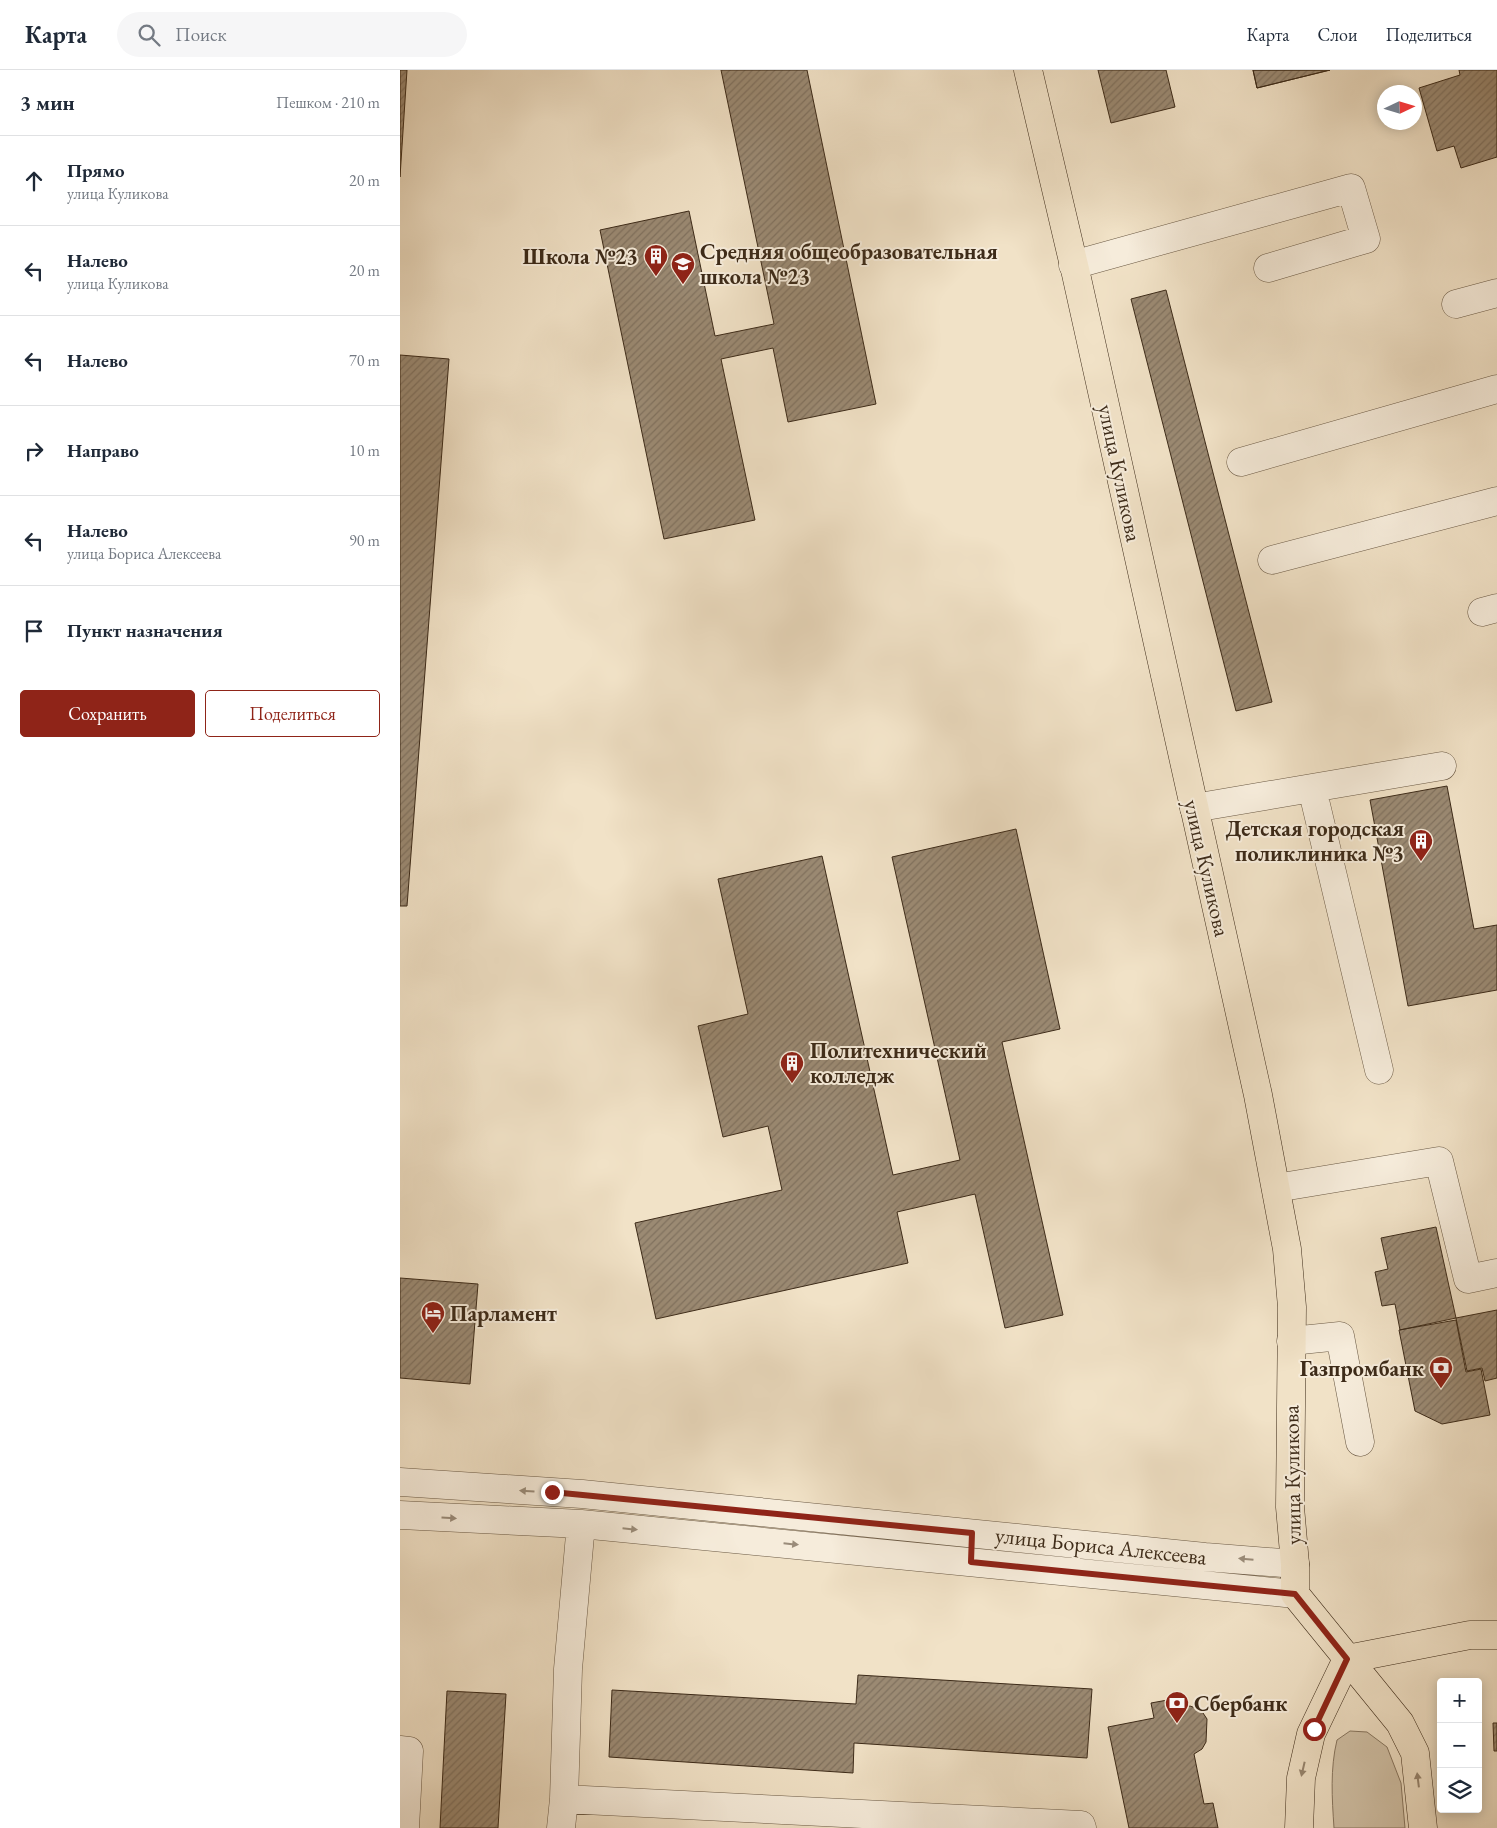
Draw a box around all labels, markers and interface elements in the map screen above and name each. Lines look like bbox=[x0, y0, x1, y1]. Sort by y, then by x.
search box bbox=[117, 12, 467, 57]
text: Карта bbox=[25, 19, 87, 50]
icon: search bbox=[135, 21, 163, 49]
text: Поиск bbox=[175, 22, 227, 47]
text: Карта bbox=[1247, 23, 1290, 46]
text: Слои bbox=[1318, 23, 1357, 46]
text: Поделиться bbox=[1385, 23, 1472, 46]
north arrow bbox=[1377, 85, 1422, 130]
text: 3 мин bbox=[20, 89, 75, 116]
text: Пешком · 210 m bbox=[276, 92, 380, 113]
text: Прямо bbox=[67, 158, 125, 183]
icon: ahead bbox=[20, 167, 48, 195]
text: 20 m bbox=[349, 170, 380, 191]
text: улица Куликова bbox=[67, 183, 169, 204]
place label: Средняя общеобразовательная школа №23 bbox=[700, 237, 998, 291]
place label: Школа №23 bbox=[523, 242, 638, 271]
building icon: Школа №23 bbox=[643, 243, 669, 277]
text: Налево bbox=[67, 248, 128, 273]
school or university icon: Средняя общеобразовательная школа №23 bbox=[670, 251, 696, 285]
icon: left bbox=[20, 257, 48, 285]
text: 20 m bbox=[349, 260, 380, 281]
text: улица Куликова bbox=[67, 273, 169, 294]
icon: left bbox=[20, 347, 48, 375]
text: Налево bbox=[67, 348, 128, 373]
text: 70 m bbox=[349, 350, 380, 371]
street label: улица Куликова bbox=[1091, 402, 1149, 545]
icon: right bbox=[20, 437, 48, 465]
text: Направо bbox=[67, 438, 139, 463]
text: 10 m bbox=[349, 440, 380, 461]
text: Налево bbox=[67, 518, 128, 543]
icon: left bbox=[20, 527, 48, 555]
text: 90 m bbox=[349, 530, 380, 551]
text: улица Бориса Алексеева bbox=[67, 543, 222, 564]
icon: arrive bbox=[20, 617, 48, 645]
text: Пункт назначения bbox=[67, 618, 223, 643]
button: Сохранить bbox=[20, 690, 195, 737]
button: Поделиться bbox=[205, 690, 380, 737]
street label: улица Куликова bbox=[1177, 797, 1237, 940]
place label: Детская городская поликлиника №3 bbox=[1226, 814, 1404, 868]
building icon: Детская городская поликлиника №3 bbox=[1408, 828, 1434, 862]
place label: Политехнический колледж bbox=[810, 1036, 987, 1090]
building icon: Политехнический колледж bbox=[779, 1050, 805, 1084]
place label: Парламент bbox=[450, 1299, 557, 1328]
hotel icon: Парламент bbox=[420, 1300, 446, 1334]
place label: Газпромбанк bbox=[1300, 1354, 1425, 1383]
bank icon: Газпромбанк bbox=[1428, 1355, 1454, 1389]
street label: улица Куликова bbox=[1276, 1405, 1308, 1545]
route end bbox=[541, 1481, 564, 1504]
one-way arrow bbox=[519, 1486, 535, 1494]
one-way arrow bbox=[441, 1514, 457, 1522]
street label: улица Бориса Алексеева bbox=[994, 1520, 1208, 1572]
one-way arrow bbox=[622, 1525, 638, 1533]
one-way arrow bbox=[784, 1541, 800, 1549]
one-way arrow bbox=[1238, 1555, 1254, 1563]
map controls bbox=[1437, 1678, 1482, 1813]
button: + bbox=[1437, 1678, 1482, 1723]
place label: Сбербанк bbox=[1194, 1689, 1288, 1718]
bank icon: Сбербанк bbox=[1164, 1690, 1190, 1724]
route start bbox=[1303, 1718, 1326, 1741]
button: − bbox=[1437, 1723, 1482, 1768]
one-way arrow bbox=[1299, 1761, 1307, 1776]
button: layers bbox=[1437, 1768, 1482, 1813]
one-way arrow bbox=[1414, 1771, 1422, 1787]

